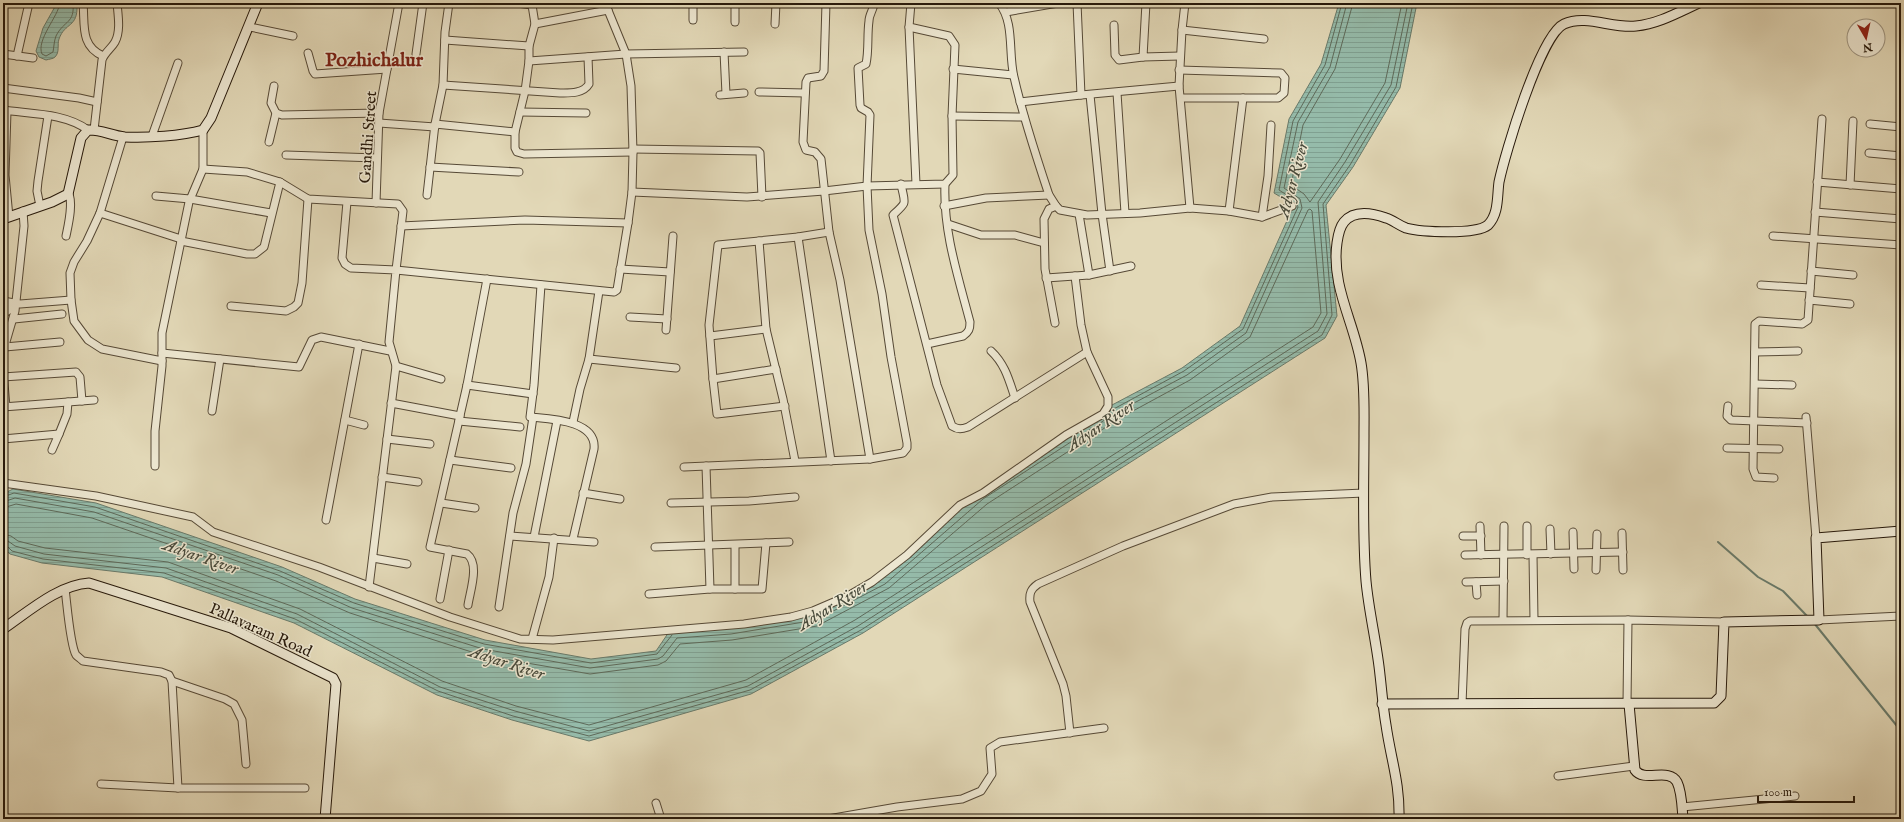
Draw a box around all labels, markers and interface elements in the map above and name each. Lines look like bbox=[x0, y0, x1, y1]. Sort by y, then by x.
north arrow bbox=[1846, 18, 1886, 58]
text: N bbox=[1861, 39, 1874, 55]
district label: Pozhichalur bbox=[325, 48, 424, 73]
street label: Gandhi Street bbox=[356, 90, 382, 184]
water label: Adyar River bbox=[1273, 139, 1314, 223]
water label: Adyar River bbox=[1061, 395, 1140, 458]
water label: Adyar River bbox=[158, 534, 242, 580]
water label: Adyar River bbox=[792, 576, 873, 637]
street label: Pallavaram Road bbox=[206, 599, 315, 663]
water label: Adyar River bbox=[464, 641, 548, 686]
scale bar bbox=[1758, 778, 1854, 804]
text: 100 m bbox=[1764, 785, 1792, 800]

